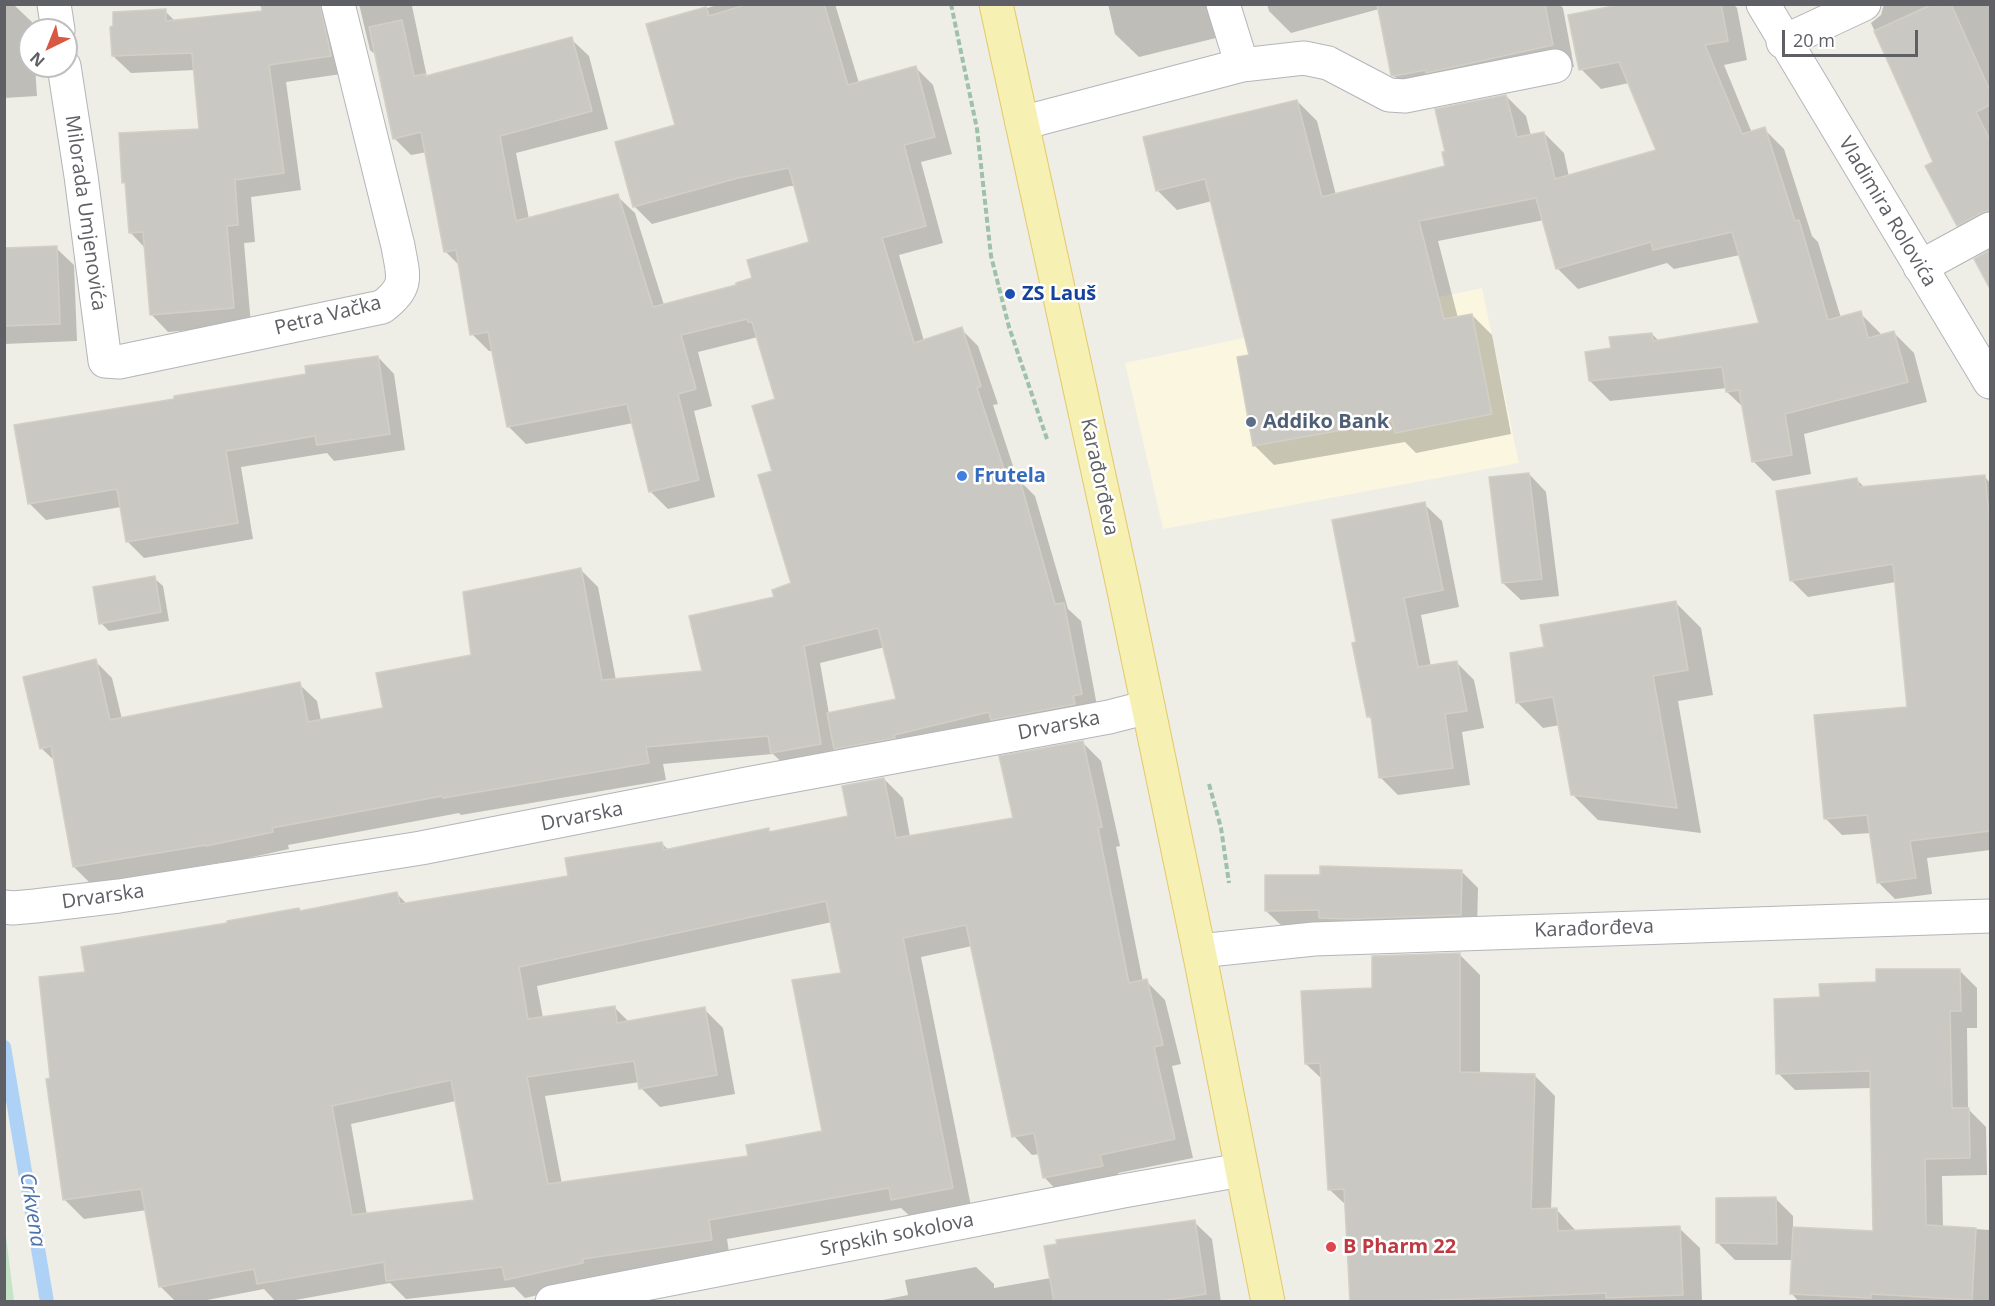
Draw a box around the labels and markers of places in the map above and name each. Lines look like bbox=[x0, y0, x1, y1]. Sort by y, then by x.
place label: ZS Lauš bbox=[1022, 282, 1096, 306]
marker: ZS Lauš bbox=[1003, 287, 1017, 301]
place label: Addiko Bank bbox=[1263, 410, 1389, 434]
marker: Addiko Bank bbox=[1244, 415, 1258, 429]
place label: Frutela bbox=[974, 464, 1046, 488]
marker: Frutela bbox=[955, 469, 969, 483]
place label: B Pharm 22 bbox=[1343, 1235, 1456, 1259]
marker: B Pharm 22 bbox=[1324, 1240, 1338, 1254]

